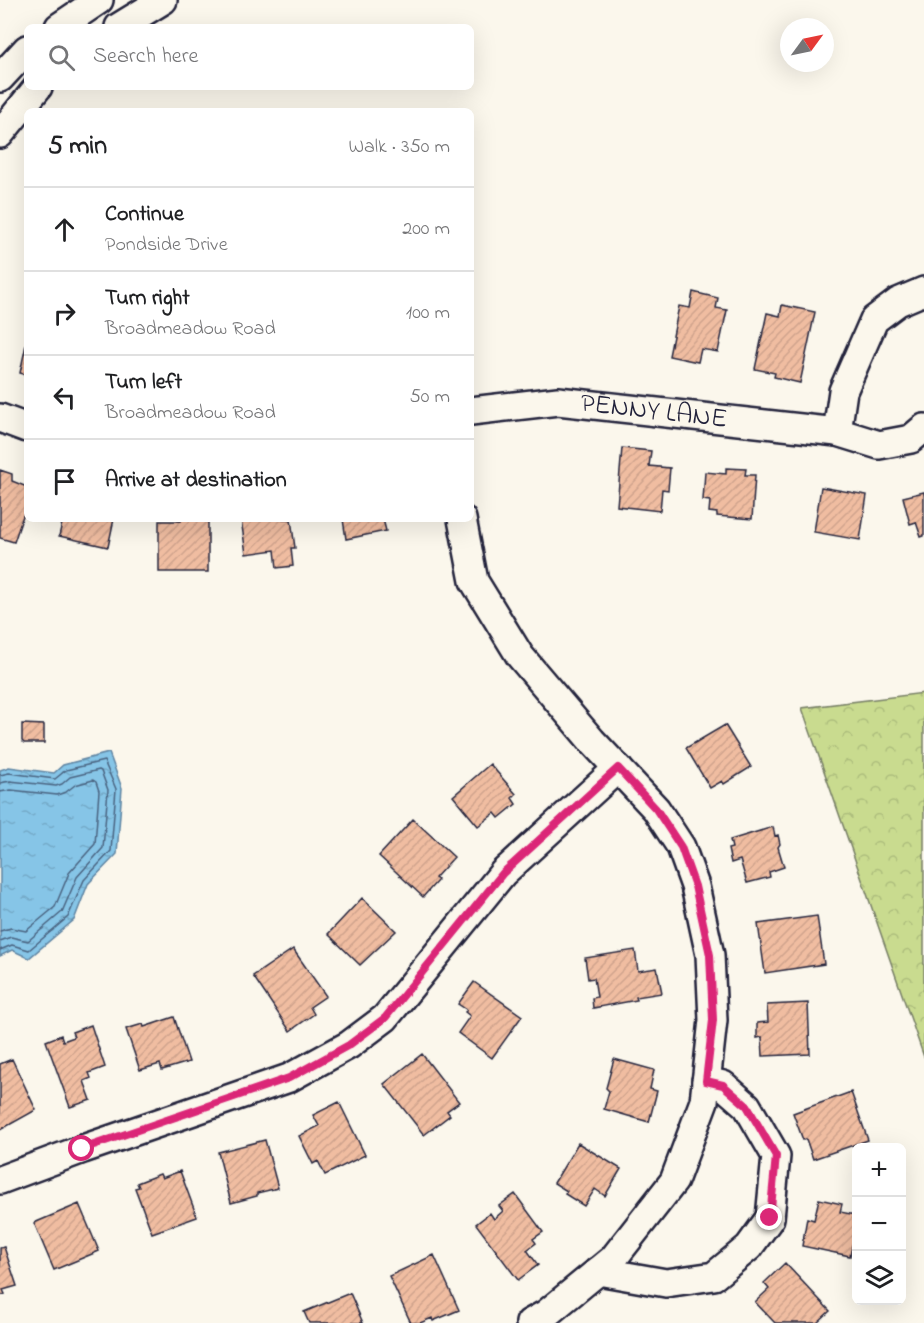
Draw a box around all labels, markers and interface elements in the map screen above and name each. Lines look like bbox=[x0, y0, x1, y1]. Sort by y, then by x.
north arrow bbox=[780, 18, 834, 72]
search box bbox=[24, 24, 474, 90]
icon: search bbox=[45, 41, 78, 74]
text: Search here bbox=[93, 41, 198, 73]
text: 5 min bbox=[48, 128, 107, 166]
text: Walk · 350 m bbox=[348, 133, 450, 162]
text: Continue bbox=[105, 199, 184, 231]
icon: ahead bbox=[48, 213, 81, 246]
text: 200 m bbox=[402, 215, 450, 244]
text: Pondside Drive bbox=[105, 231, 228, 260]
text: Turn right bbox=[105, 283, 190, 315]
icon: right bbox=[48, 297, 81, 330]
text: 100 m bbox=[406, 299, 450, 328]
text: Broadmeadow Road bbox=[105, 315, 276, 344]
text: Turn left bbox=[105, 367, 182, 399]
icon: left bbox=[48, 381, 81, 414]
text: 50 m bbox=[409, 383, 450, 412]
street label: PENNY LANE bbox=[579, 384, 729, 439]
text: Broadmeadow Road bbox=[105, 399, 276, 428]
icon: arrive bbox=[48, 465, 81, 498]
text: Arrive at destination bbox=[105, 465, 287, 497]
route start bbox=[68, 1135, 94, 1161]
map controls bbox=[852, 1143, 906, 1305]
button: + bbox=[852, 1143, 906, 1197]
button: − bbox=[852, 1197, 906, 1251]
route end bbox=[756, 1204, 782, 1230]
button: layers bbox=[852, 1251, 906, 1305]

